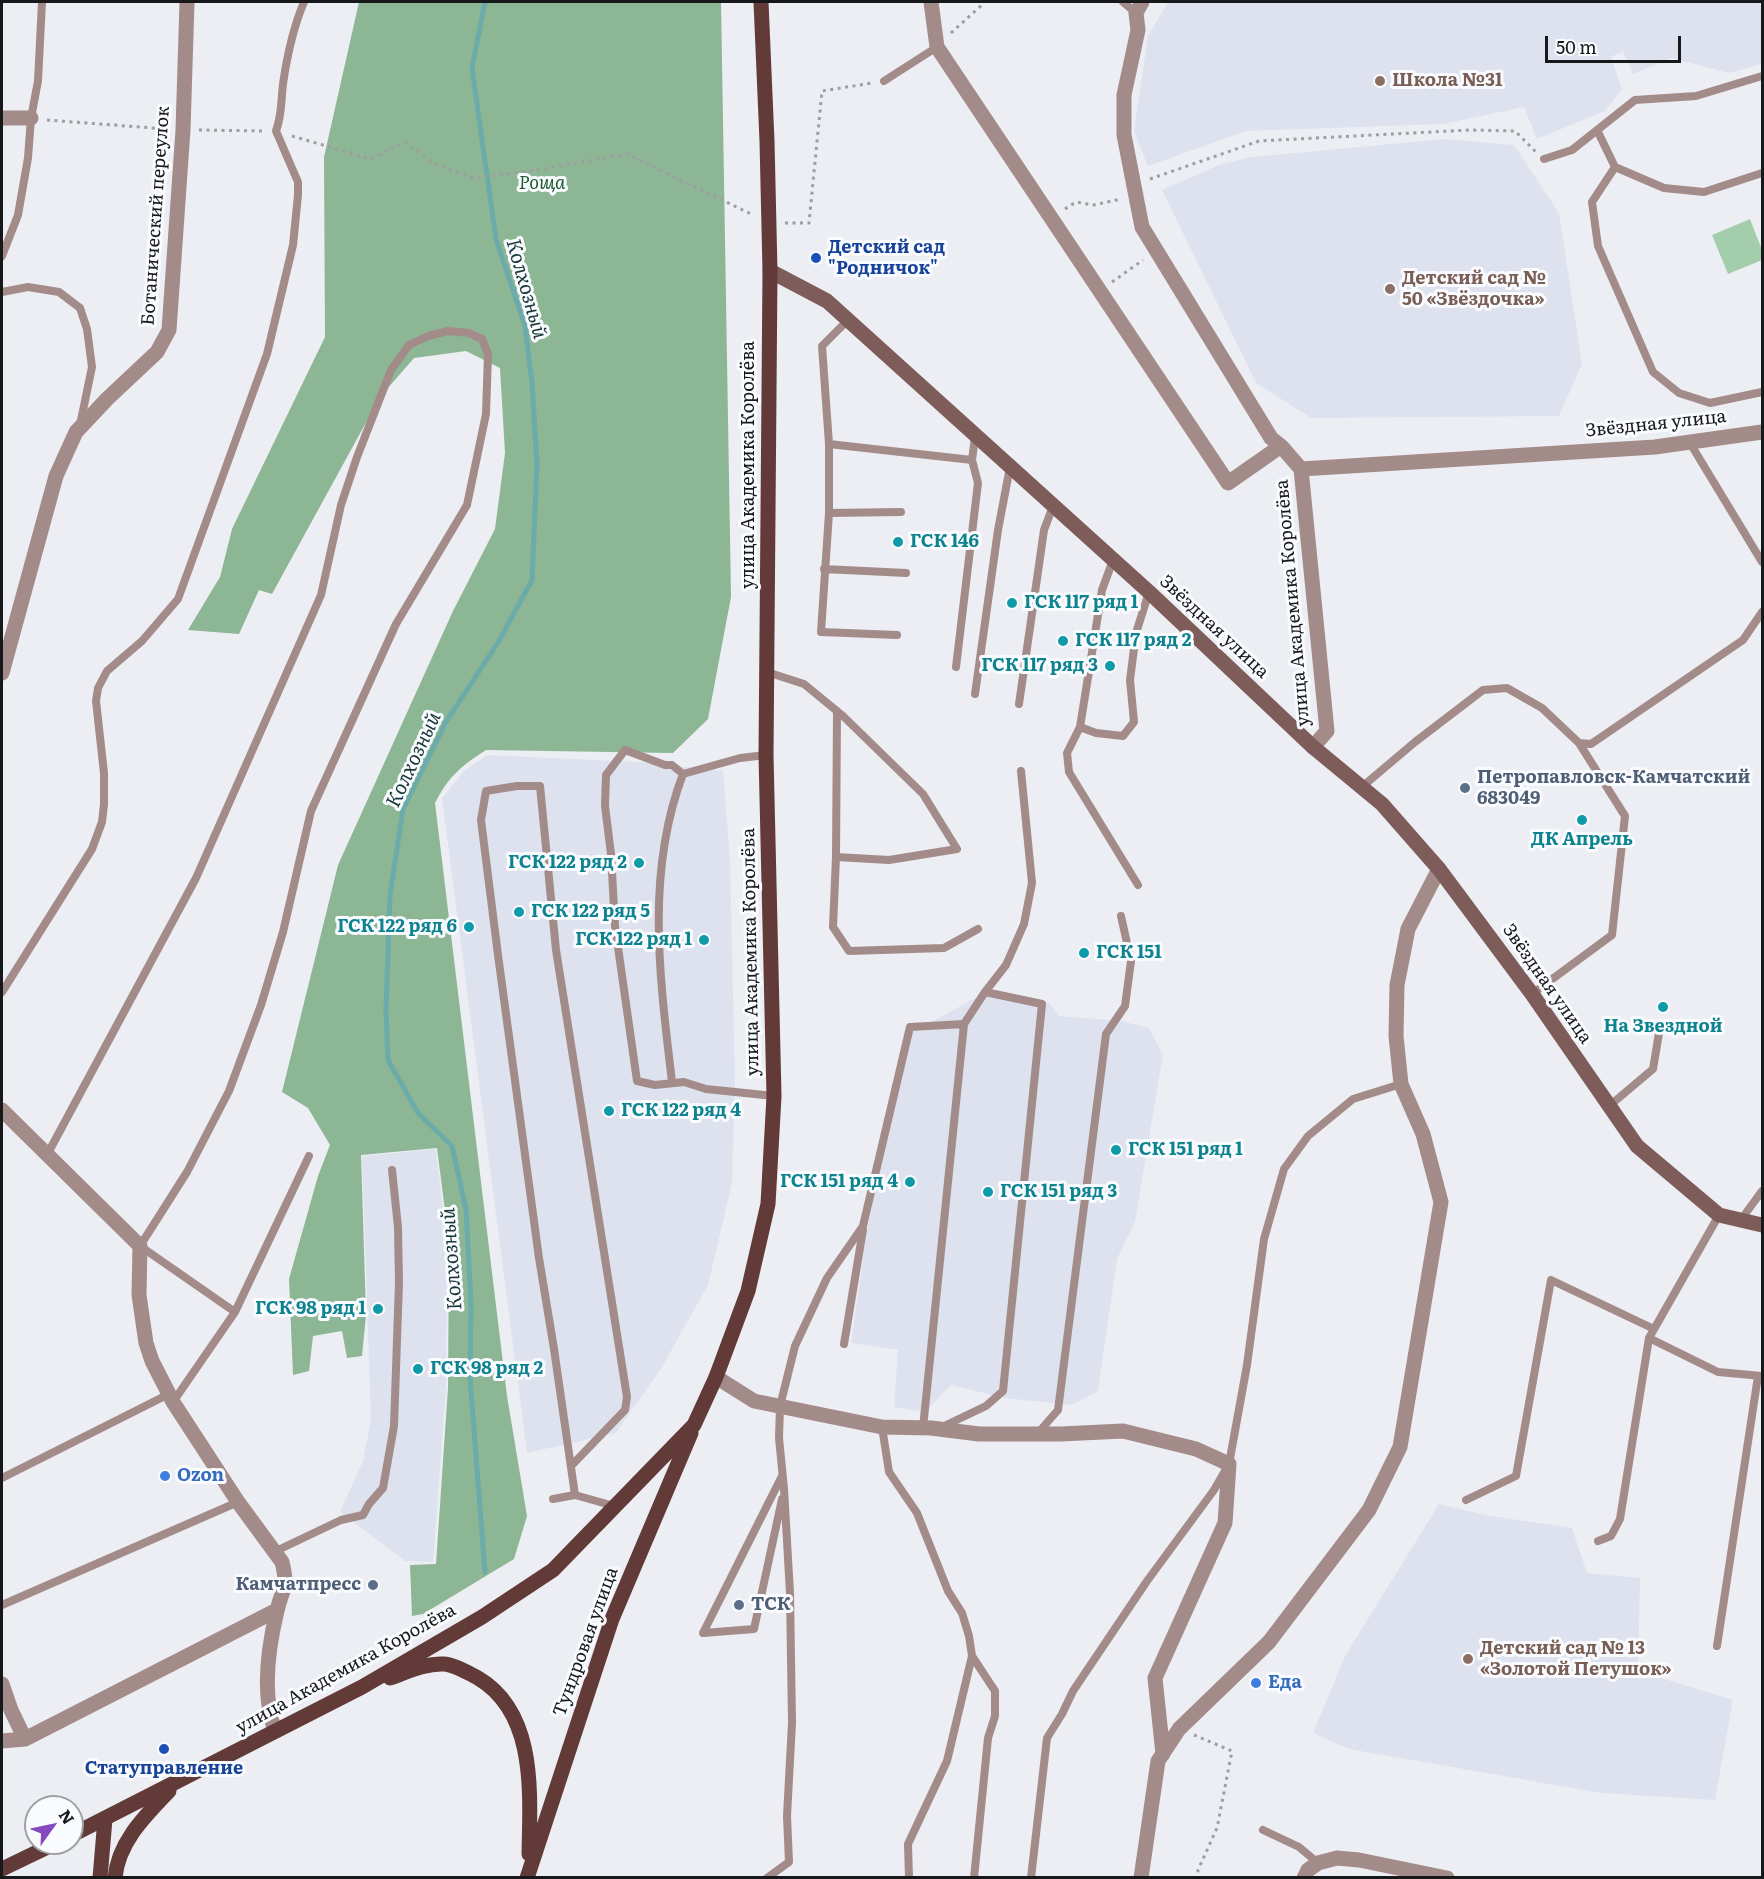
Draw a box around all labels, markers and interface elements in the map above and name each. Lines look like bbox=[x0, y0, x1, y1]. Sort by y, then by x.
scale bar bbox=[1548, 24, 1684, 62]
text: 50 m bbox=[1556, 33, 1597, 60]
place label: Школа №31 bbox=[1392, 70, 1502, 92]
marker: Школа №31 bbox=[1373, 74, 1387, 88]
street label: Ботанический переулок bbox=[138, 106, 174, 326]
park label: Роща bbox=[519, 173, 565, 195]
water label: Колхозный bbox=[500, 236, 552, 342]
place label: Детский сад "Родничок" bbox=[828, 237, 945, 280]
marker: Детский сад "Родничок" bbox=[809, 251, 823, 265]
place label: Детский сад № 50 «Звёздочка» bbox=[1402, 268, 1546, 310]
marker: Детский сад № 50 «Звёздочка» bbox=[1383, 282, 1397, 296]
street label: улица Академика Королёва bbox=[738, 341, 760, 589]
street label: Звёздная улица bbox=[1585, 406, 1727, 442]
street label: улица Академика Королёва bbox=[1271, 479, 1315, 727]
place label: ГСК 146 bbox=[910, 531, 979, 553]
marker: ГСК 146 bbox=[891, 535, 905, 549]
street label: Звёздная улица bbox=[1155, 571, 1273, 683]
place label: ГСК 117 ряд 1 bbox=[1024, 592, 1138, 614]
marker: ГСК 117 ряд 1 bbox=[1005, 596, 1019, 610]
place label: ГСК 117 ряд 2 bbox=[1075, 630, 1191, 652]
marker: ГСК 117 ряд 2 bbox=[1056, 634, 1070, 648]
place label: ГСК 117 ряд 3 bbox=[981, 655, 1098, 677]
marker: ГСК 117 ряд 3 bbox=[1103, 659, 1117, 673]
water label: Колхозный bbox=[381, 708, 447, 812]
place label: Петропавловск-Камчатский 683049 bbox=[1477, 767, 1750, 810]
marker: Петропавловск-Камчатский 683049 bbox=[1458, 781, 1472, 795]
marker: ДК Апрель bbox=[1575, 813, 1589, 827]
street label: улица Академика Королёва bbox=[738, 828, 764, 1076]
place label: ДК Апрель bbox=[1531, 829, 1633, 851]
place label: ГСК 122 ряд 2 bbox=[508, 852, 627, 874]
marker: ГСК 122 ряд 2 bbox=[632, 856, 646, 870]
place label: ГСК 122 ряд 5 bbox=[531, 901, 650, 923]
marker: ГСК 122 ряд 5 bbox=[512, 905, 526, 919]
place label: ГСК 122 ряд 6 bbox=[337, 916, 457, 938]
marker: ГСК 122 ряд 6 bbox=[462, 920, 476, 934]
street label: Звёздная улица bbox=[1498, 920, 1596, 1048]
place label: ГСК 122 ряд 1 bbox=[575, 929, 692, 951]
marker: ГСК 122 ряд 1 bbox=[697, 933, 711, 947]
place label: ГСК 151 bbox=[1096, 942, 1162, 964]
marker: ГСК 151 bbox=[1077, 946, 1091, 960]
marker: На Звездной bbox=[1656, 1000, 1670, 1014]
place label: На Звездной bbox=[1603, 1016, 1723, 1038]
place label: ГСК 122 ряд 4 bbox=[621, 1100, 741, 1122]
marker: ГСК 122 ряд 4 bbox=[602, 1104, 616, 1118]
place label: ГСК 151 ряд 1 bbox=[1128, 1139, 1243, 1161]
marker: ГСК 151 ряд 1 bbox=[1109, 1143, 1123, 1157]
place label: ГСК 151 ряд 4 bbox=[780, 1171, 898, 1193]
marker: ГСК 151 ряд 4 bbox=[903, 1175, 917, 1189]
place label: ГСК 151 ряд 3 bbox=[1000, 1181, 1117, 1203]
marker: ГСК 151 ряд 3 bbox=[981, 1185, 995, 1199]
water label: Колхозный bbox=[436, 1207, 468, 1311]
place label: ГСК 98 ряд 1 bbox=[255, 1298, 366, 1320]
marker: ГСК 98 ряд 1 bbox=[371, 1302, 385, 1316]
place label: ГСК 98 ряд 2 bbox=[430, 1358, 543, 1380]
marker: ГСК 98 ряд 2 bbox=[411, 1362, 425, 1376]
place label: Ozon bbox=[177, 1465, 224, 1487]
marker: Ozon bbox=[158, 1469, 172, 1483]
street label: Тундровая улица bbox=[549, 1564, 623, 1720]
place label: Камчатпресс bbox=[235, 1574, 361, 1596]
marker: Камчатпресс bbox=[366, 1578, 380, 1592]
place label: ТСК bbox=[751, 1594, 791, 1616]
marker: ТСК bbox=[732, 1598, 746, 1612]
street label: улица Академика Королёва bbox=[232, 1599, 460, 1739]
place label: Детский сад № 13 «Золотой Петушок» bbox=[1480, 1638, 1672, 1680]
marker: Детский сад № 13 «Золотой Петушок» bbox=[1461, 1652, 1475, 1666]
place label: Еда bbox=[1268, 1672, 1302, 1694]
marker: Еда bbox=[1249, 1676, 1263, 1690]
marker: Статуправление bbox=[157, 1742, 171, 1756]
place label: Статуправление bbox=[85, 1758, 243, 1780]
north arrow bbox=[24, 1795, 84, 1855]
text: N bbox=[54, 1804, 81, 1828]

